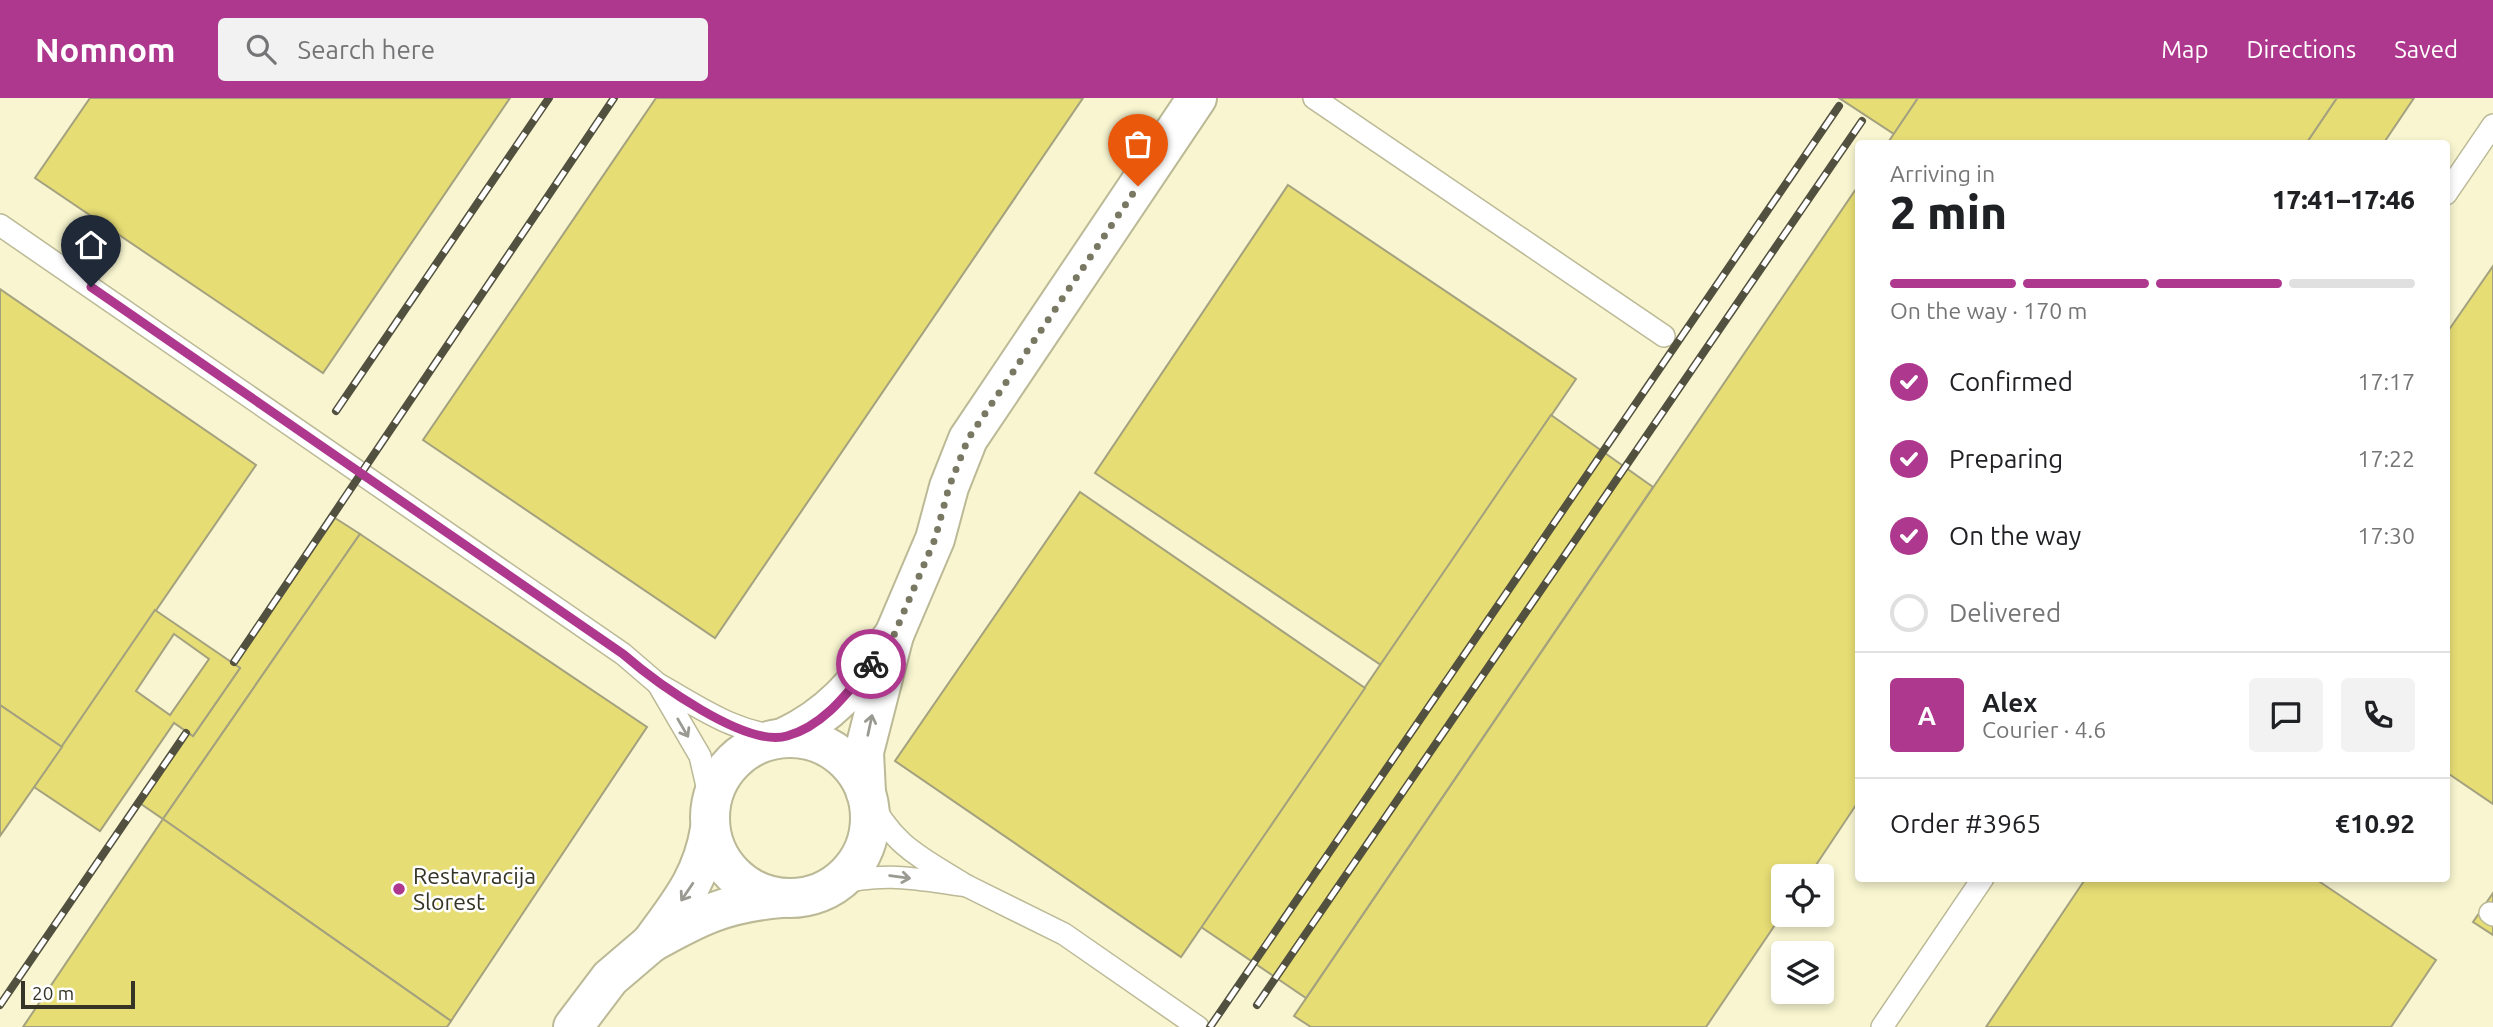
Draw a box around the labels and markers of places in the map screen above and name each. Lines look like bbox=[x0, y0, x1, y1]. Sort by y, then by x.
pin bbox=[1108, 114, 1168, 186]
pin bbox=[61, 215, 121, 287]
place label: Restavracija Slorest bbox=[413, 863, 536, 914]
marker: Restavracija Slorest bbox=[391, 881, 407, 897]

